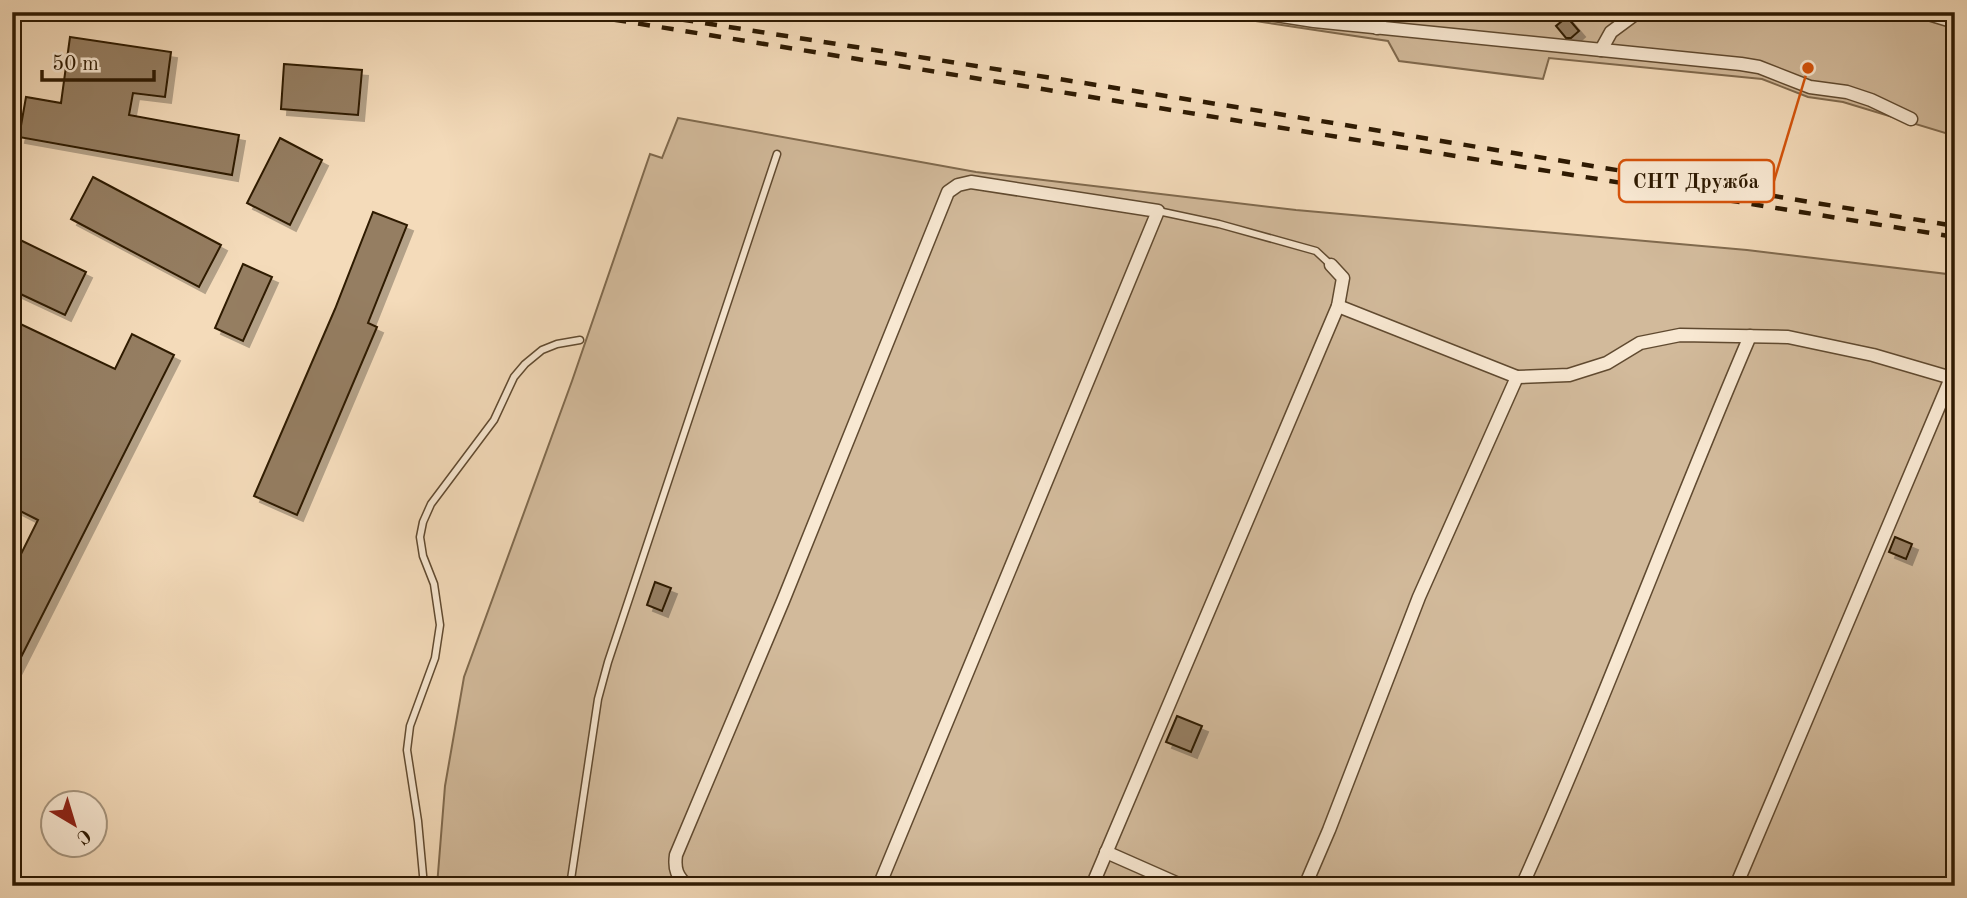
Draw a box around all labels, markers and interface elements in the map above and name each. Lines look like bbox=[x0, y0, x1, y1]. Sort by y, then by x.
scale bar bbox=[42, 38, 154, 82]
text: 50 m bbox=[52, 54, 99, 75]
callout: СНТ Дружба bbox=[1619, 160, 1774, 202]
text: СНТ Дружба bbox=[1633, 172, 1760, 193]
north arrow bbox=[38, 790, 108, 860]
text: С bbox=[72, 824, 94, 847]

